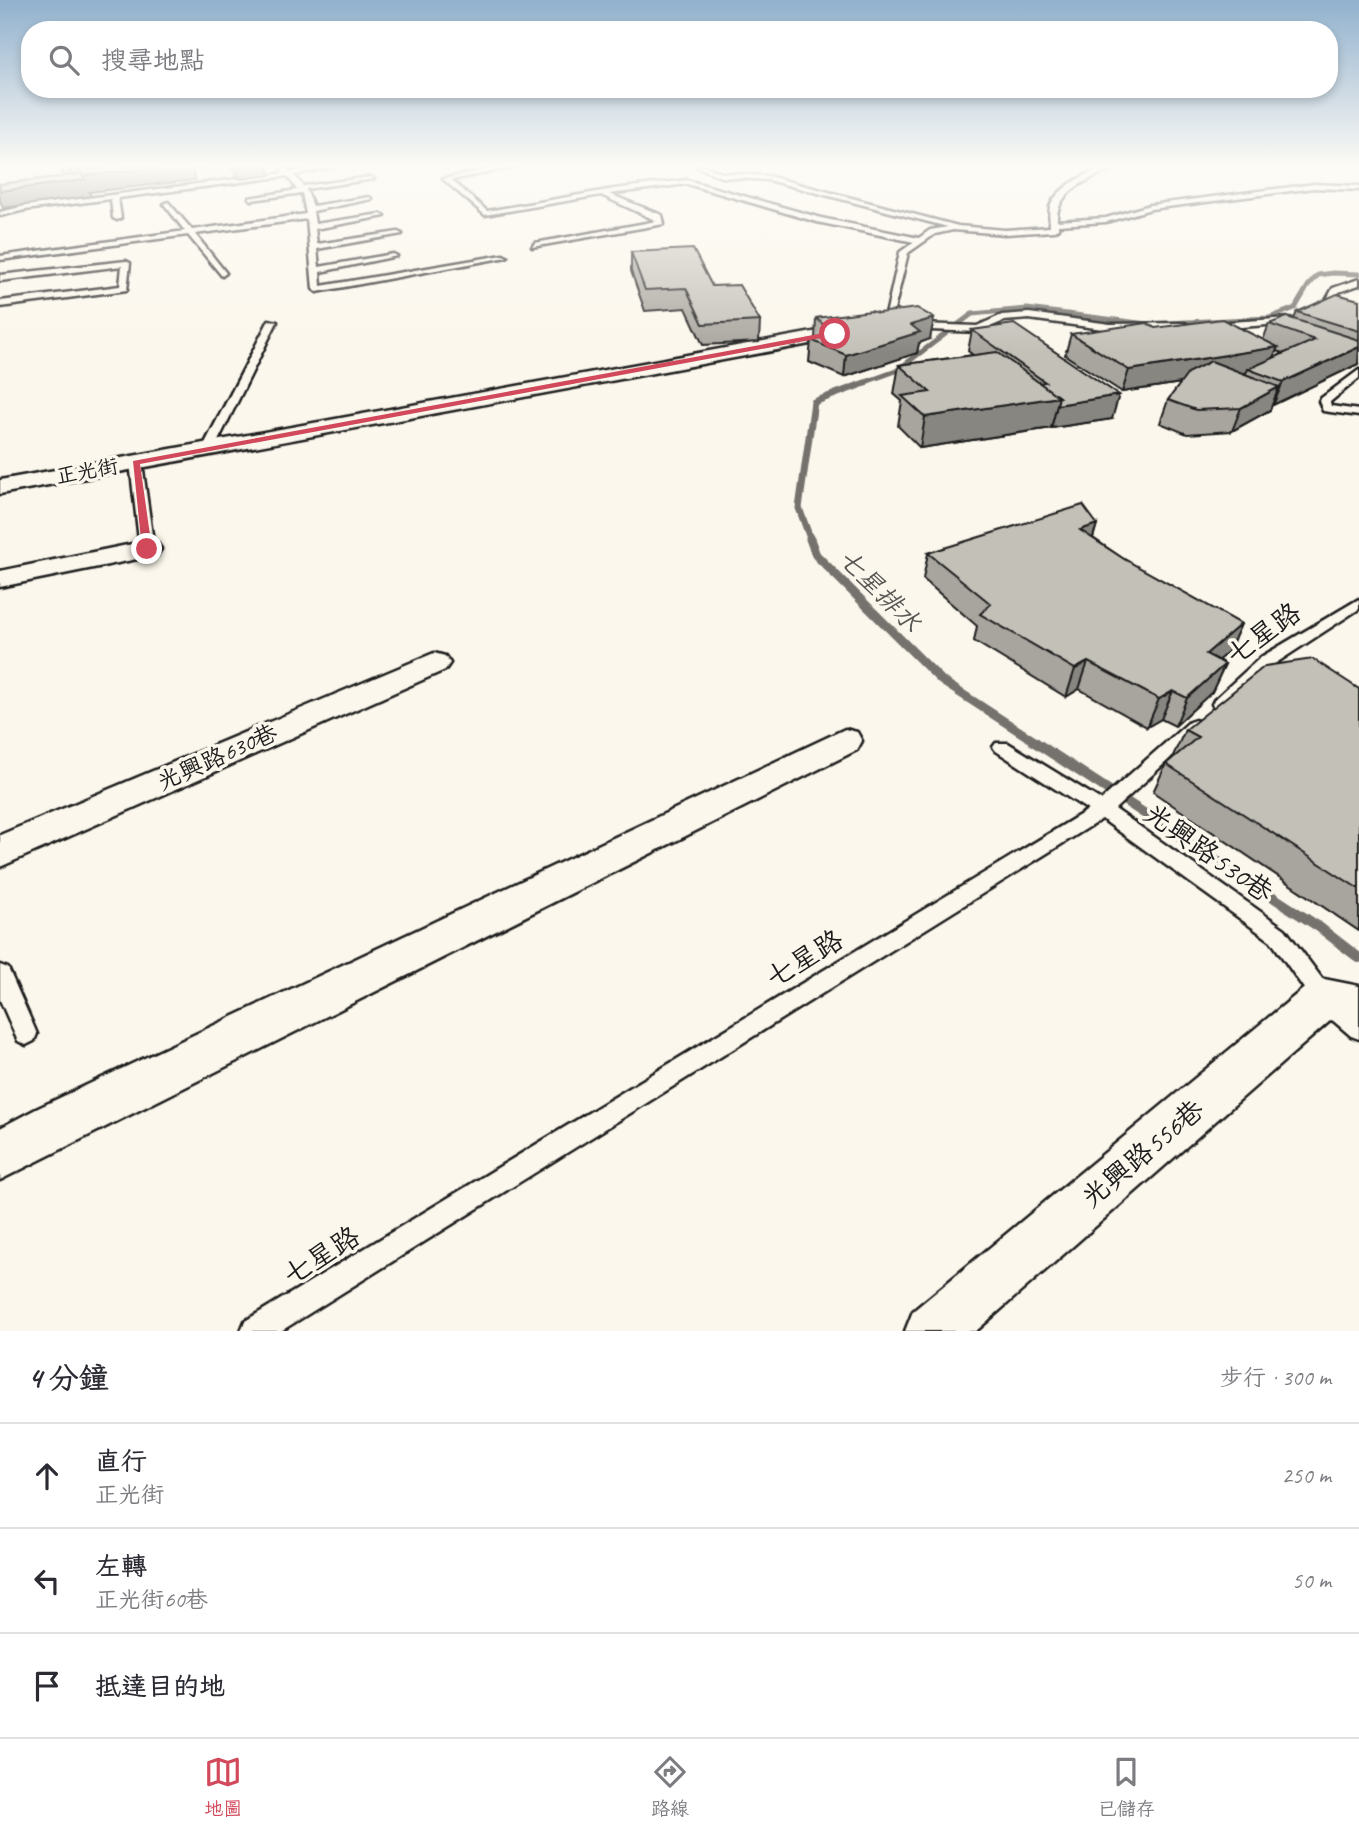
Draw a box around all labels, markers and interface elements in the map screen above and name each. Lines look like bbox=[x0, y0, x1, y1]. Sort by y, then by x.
search box bbox=[21, 21, 1338, 98]
icon: search bbox=[45, 41, 83, 79]
text: 搜尋地點 bbox=[101, 44, 205, 77]
route start bbox=[819, 318, 850, 349]
street label: 正光街 bbox=[54, 453, 120, 489]
route end bbox=[131, 533, 162, 564]
water label: 七星排水 bbox=[831, 542, 929, 639]
street label: 七星路 bbox=[1219, 595, 1308, 672]
street label: 光興路630巷 bbox=[152, 717, 282, 797]
street label: 光興路530巷 bbox=[1137, 795, 1281, 910]
street label: 七星路 bbox=[759, 922, 849, 995]
street label: 光興路556巷 bbox=[1074, 1091, 1212, 1215]
street label: 七星路 bbox=[276, 1218, 366, 1293]
text: 4 分鐘 bbox=[28, 1359, 109, 1397]
text: 步行 · 300 m bbox=[1220, 1363, 1331, 1392]
text: 直行 bbox=[95, 1445, 147, 1478]
icon: ahead bbox=[28, 1457, 66, 1495]
text: 250 m bbox=[1282, 1461, 1331, 1490]
text: 正光街 bbox=[95, 1480, 164, 1509]
text: 左轉 bbox=[95, 1550, 147, 1583]
icon: left bbox=[28, 1562, 66, 1600]
text: 50 m bbox=[1292, 1566, 1331, 1595]
text: 正光街60巷 bbox=[95, 1585, 208, 1614]
icon: arrive bbox=[28, 1667, 66, 1705]
text: 抵達目的地 bbox=[95, 1670, 225, 1703]
tab: 地圖 bbox=[204, 1753, 242, 1821]
tab: 路線 bbox=[651, 1753, 689, 1821]
tab: 已儲存 bbox=[1098, 1753, 1155, 1821]

